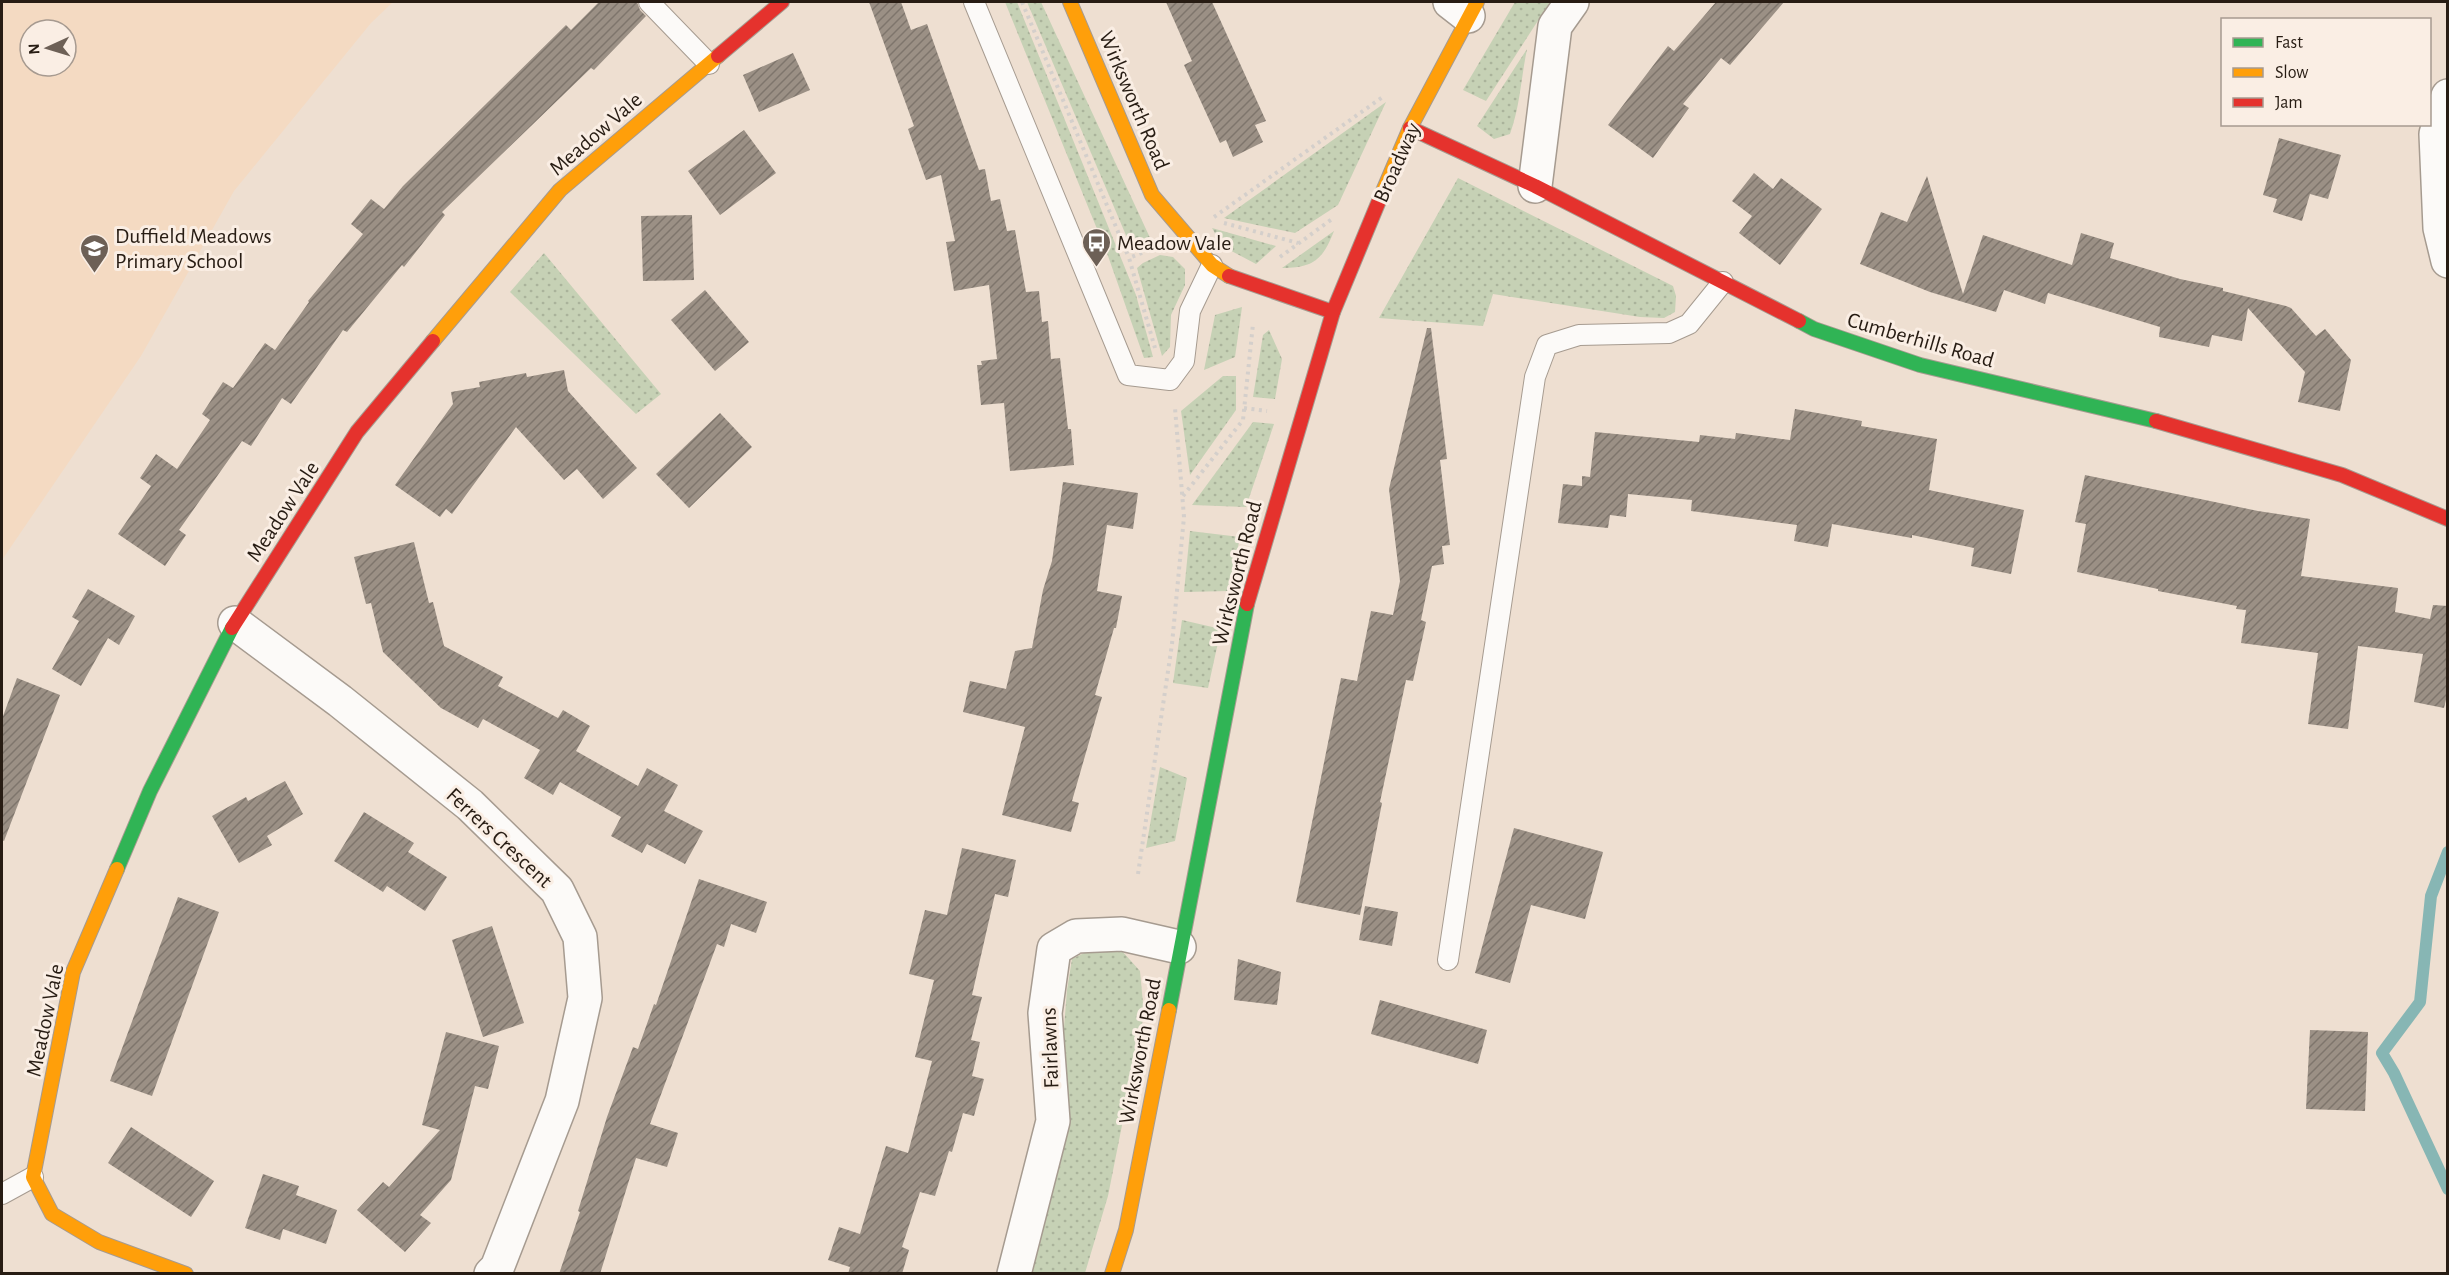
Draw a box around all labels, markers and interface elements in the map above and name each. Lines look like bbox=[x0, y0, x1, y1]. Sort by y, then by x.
north arrow bbox=[18, 18, 78, 78]
legend bbox=[2221, 18, 2431, 126]
street label: Wirksworth Road bbox=[1095, 28, 1173, 173]
text: Fast bbox=[2275, 34, 2303, 52]
text: N bbox=[26, 43, 42, 55]
text: Slow bbox=[2275, 64, 2308, 82]
street label: Meadow Vale bbox=[545, 88, 646, 180]
text: Jam bbox=[2275, 94, 2303, 112]
street label: Broadway bbox=[1370, 119, 1424, 206]
place label: Duffield Meadows Primary School bbox=[115, 225, 272, 272]
bus stop icon: Meadow Vale bbox=[1080, 226, 1112, 268]
school or university icon: Duffield Meadows Primary School bbox=[78, 232, 110, 274]
place label: Meadow Vale bbox=[1117, 232, 1232, 254]
street label: Cumberhills Road bbox=[1845, 309, 1997, 371]
street label: Meadow Vale bbox=[242, 458, 323, 566]
street label: Wirksworth Road bbox=[1208, 499, 1266, 648]
street label: Ferrers Crescent bbox=[442, 783, 556, 892]
street label: Meadow Vale bbox=[22, 962, 68, 1079]
street label: Wirksworth Road bbox=[1115, 976, 1165, 1126]
street label: Fairlawns bbox=[1038, 1007, 1062, 1089]

